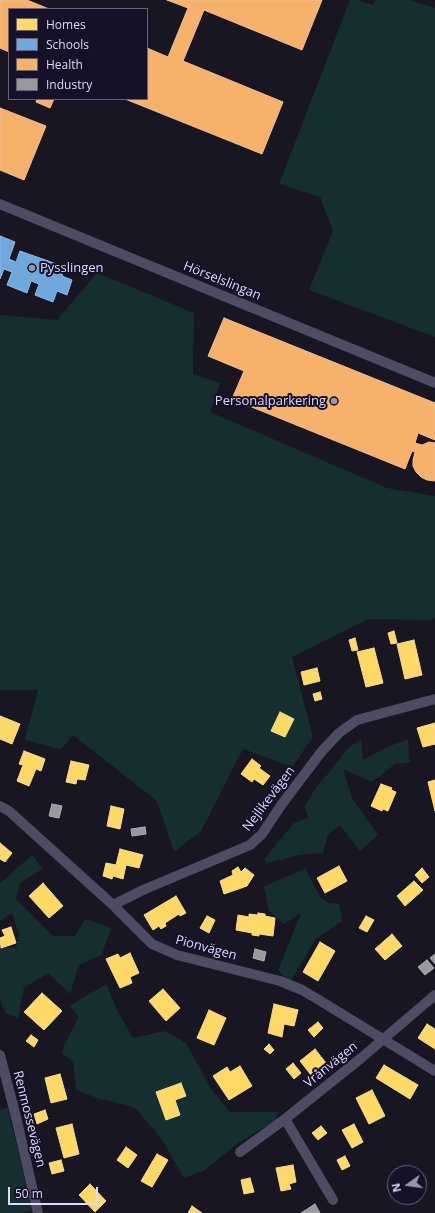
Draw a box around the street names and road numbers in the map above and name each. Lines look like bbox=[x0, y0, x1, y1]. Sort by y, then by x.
street label: Hörselslingan bbox=[181, 258, 263, 304]
street label: Nejlikevägen bbox=[240, 764, 298, 834]
street label: Pionvägen bbox=[174, 932, 238, 964]
street label: Vrånvägen bbox=[301, 1039, 361, 1091]
street label: Renmossevägen bbox=[9, 1069, 49, 1169]

